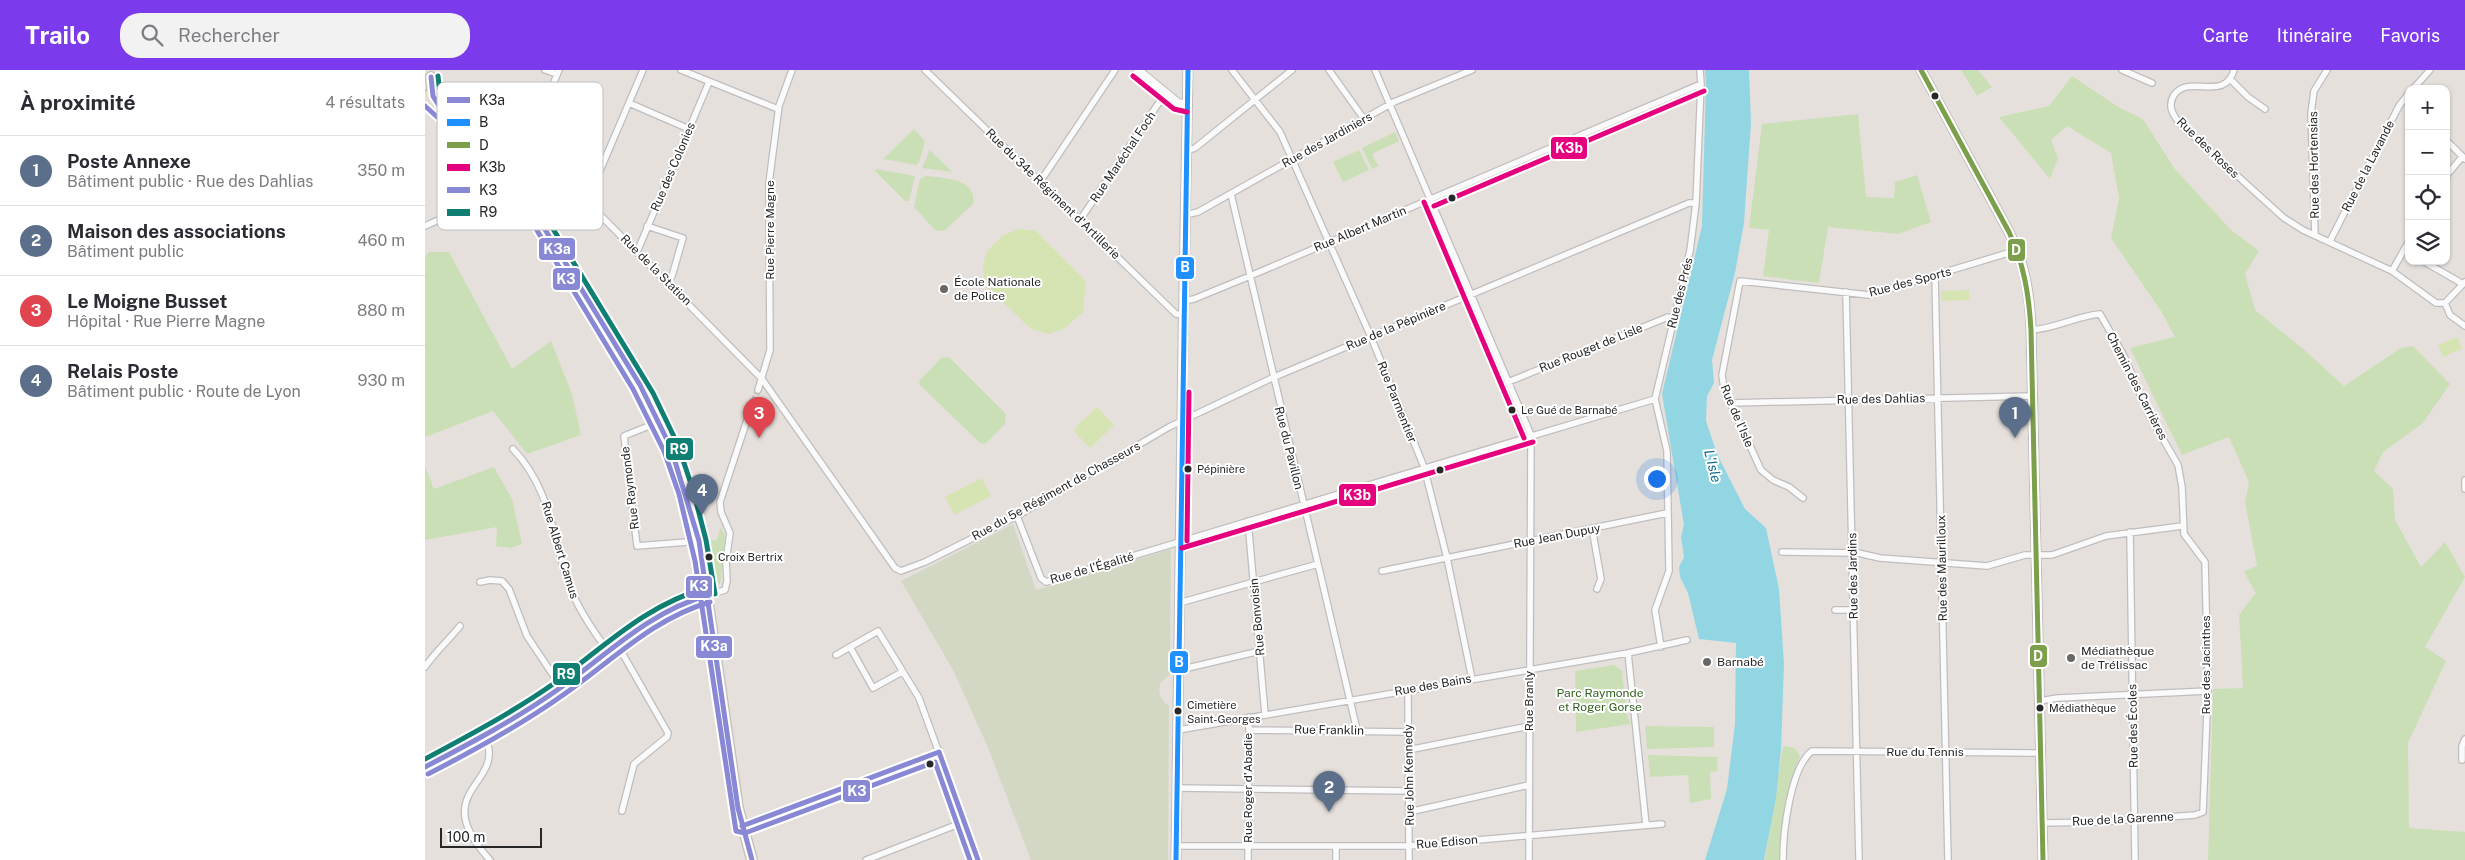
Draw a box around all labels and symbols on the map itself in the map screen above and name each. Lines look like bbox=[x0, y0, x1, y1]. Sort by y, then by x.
legend bbox=[437, 82, 603, 230]
unlabelled marker bbox=[1930, 91, 1940, 101]
text: K3a bbox=[479, 92, 505, 108]
street label: Rue Maréchal Foch bbox=[1087, 109, 1159, 205]
street label: Rue des Jardiniers bbox=[1279, 109, 1375, 171]
street label: Rue des Hortensias bbox=[2306, 111, 2322, 219]
text: B bbox=[479, 114, 488, 130]
street label: Rue des Roses bbox=[2174, 115, 2242, 181]
street label: Rue de la Lavande bbox=[2339, 118, 2397, 214]
street label: Rue des Colonies bbox=[648, 120, 698, 214]
street label: Rue du 34e Régiment d'Artillerie bbox=[983, 126, 1123, 262]
line badge: K3b bbox=[1550, 136, 1588, 160]
text: D bbox=[479, 137, 489, 153]
text: K3b bbox=[1555, 140, 1583, 156]
text: K3b bbox=[479, 159, 506, 175]
street label: Rue Pierre Magne bbox=[763, 180, 777, 280]
text: K3 bbox=[479, 182, 498, 198]
unlabelled marker bbox=[1447, 193, 1457, 203]
street label: Rue Albert Martin bbox=[1312, 203, 1408, 255]
text: R9 bbox=[479, 204, 497, 220]
street label: Rue de la Station bbox=[618, 232, 694, 308]
line badge: K3a bbox=[538, 237, 576, 261]
line badge: D bbox=[2007, 238, 2026, 262]
text: K3a bbox=[543, 241, 571, 257]
text: D bbox=[2011, 242, 2021, 258]
line badge: B bbox=[1175, 256, 1195, 280]
street label: Rue des Prés bbox=[1664, 256, 1696, 330]
text: B bbox=[1180, 259, 1190, 275]
street label: Rue des Sports bbox=[1867, 264, 1953, 300]
line badge: K3 bbox=[552, 267, 581, 291]
text: K3 bbox=[556, 271, 576, 287]
place label: École Nationale de Police bbox=[954, 275, 1041, 303]
marker: École Nationale de Police bbox=[938, 283, 950, 295]
street label: Rue de la Pépinière bbox=[1344, 299, 1448, 353]
street label: Rue Rouget de Lisle bbox=[1537, 321, 1645, 375]
street label: Chemin des Carrières bbox=[2104, 330, 2170, 442]
street label: Rue Parmentier bbox=[1374, 359, 1420, 445]
street label: Rue de l'Isle bbox=[1717, 382, 1757, 450]
street label: Rue des Dahlias bbox=[1837, 391, 1925, 407]
pin: 3 bbox=[743, 397, 775, 438]
pin: 1 bbox=[1999, 397, 2031, 438]
place label: Le Gué de Barnabé bbox=[1521, 404, 1617, 416]
street label: Rue du Pavillon bbox=[1272, 405, 1306, 491]
marker: Le Gué de Barnabé bbox=[1507, 405, 1517, 415]
line badge: R9 bbox=[665, 437, 694, 461]
street label: Rue du 5e Régiment de Chasseurs bbox=[969, 439, 1143, 543]
text: R9 bbox=[670, 441, 688, 457]
street label: Rue Raymonde bbox=[618, 446, 642, 530]
water label: L'Isle bbox=[1701, 448, 1725, 485]
place label: Pépinière bbox=[1197, 463, 1245, 475]
marker: Pépinière bbox=[1183, 464, 1193, 474]
unlabelled marker bbox=[1435, 465, 1445, 475]
your location bbox=[1644, 466, 1670, 492]
pin: 4 bbox=[686, 474, 718, 515]
line badge: K3b bbox=[1338, 483, 1377, 507]
text: K3b bbox=[1343, 487, 1371, 503]
street label: Rue Albert Camus bbox=[539, 500, 581, 600]
street label: Rue des Maurilloux bbox=[1934, 514, 1950, 621]
street label: Rue Jean Dupuy bbox=[1512, 521, 1602, 551]
street label: Rue des Jardins bbox=[1845, 533, 1861, 619]
street label: Rue de l'Égalité bbox=[1049, 549, 1136, 587]
place label: Croix Bertrix bbox=[718, 551, 783, 563]
marker: Croix Bertrix bbox=[704, 552, 714, 562]
line badge: K3 bbox=[685, 575, 713, 599]
street label: Rue Bonvoisin bbox=[1247, 577, 1267, 656]
text: K3 bbox=[689, 578, 709, 594]
street label: Rue des Jacinthes bbox=[2199, 615, 2213, 715]
line badge: K3a bbox=[695, 635, 733, 659]
text: K3a bbox=[700, 638, 728, 654]
line badge: D bbox=[2029, 644, 2048, 668]
place label: Médiathèque de Trélissac bbox=[2081, 644, 2154, 672]
text: D bbox=[2033, 648, 2043, 664]
line badge: B bbox=[1169, 650, 1189, 674]
marker: Médiathèque de Trélissac bbox=[2065, 652, 2077, 664]
text: B bbox=[1174, 654, 1184, 670]
place label: Barnabé bbox=[1717, 655, 1764, 669]
marker: Barnabé bbox=[1701, 656, 1713, 668]
line badge: R9 bbox=[552, 662, 581, 686]
text: R9 bbox=[557, 666, 575, 682]
street label: Rue Branly bbox=[1522, 670, 1536, 731]
street label: Rue des Bains bbox=[1393, 671, 1473, 699]
street label: Rue des Écoles bbox=[2125, 684, 2141, 768]
park label: Parc Raymonde et Roger Gorse bbox=[1556, 686, 1644, 714]
place label: Cimetière Saint-Georges bbox=[1187, 699, 1261, 725]
place label: Médiathèque bbox=[2049, 702, 2116, 714]
marker: Médiathèque bbox=[2035, 703, 2045, 713]
marker: Cimetière Saint-Georges bbox=[1173, 706, 1183, 716]
street label: Rue Franklin bbox=[1294, 722, 1364, 738]
street label: Rue John Kennedy bbox=[1401, 723, 1417, 826]
street label: Rue Roger d'Abadie bbox=[1241, 733, 1255, 843]
street label: Rue du Tennis bbox=[1886, 745, 1964, 759]
unlabelled marker bbox=[925, 759, 935, 769]
pin: 2 bbox=[1313, 771, 1345, 812]
line badge: K3 bbox=[842, 779, 871, 803]
text: K3 bbox=[847, 783, 867, 799]
street label: Rue de la Garenne bbox=[2072, 809, 2174, 829]
scale bar bbox=[440, 825, 543, 848]
street label: Rue Edison bbox=[1416, 832, 1479, 852]

